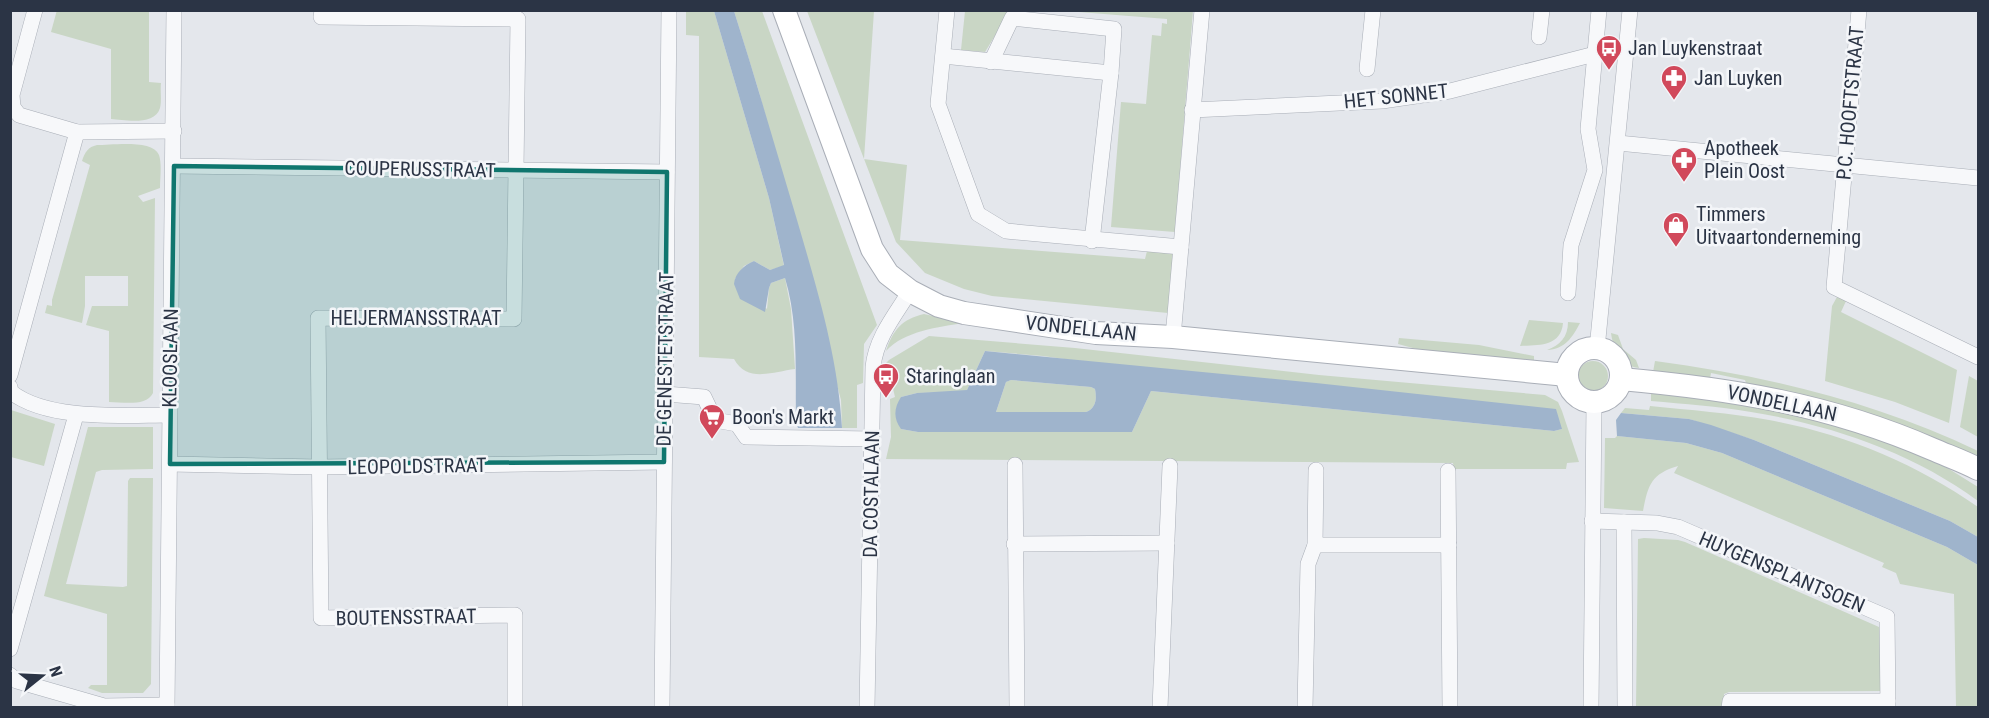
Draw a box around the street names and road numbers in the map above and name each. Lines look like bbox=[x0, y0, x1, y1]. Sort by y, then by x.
street label: P.C. HOOFTSTRAAT bbox=[1831, 25, 1869, 181]
street label: HET SONNET bbox=[1343, 79, 1449, 113]
street label: COUPERUSSTRAAT bbox=[344, 156, 496, 182]
street label: DE GENESTETSTRAAT bbox=[651, 271, 679, 447]
street label: HEIJERMANSSTRAAT bbox=[331, 306, 501, 330]
street label: KLOOSLAAN bbox=[157, 308, 183, 408]
street label: VONDELLAAN bbox=[1024, 310, 1138, 346]
street label: VONDELLAAN bbox=[1725, 380, 1839, 426]
street label: DA COSTALAAN bbox=[858, 430, 884, 558]
street label: LEOPOLDSTRAAT bbox=[347, 453, 487, 479]
street label: HUYGENSPLANTSOEN bbox=[1695, 526, 1869, 618]
street label: BOUTENSSTRAAT bbox=[335, 604, 477, 630]

